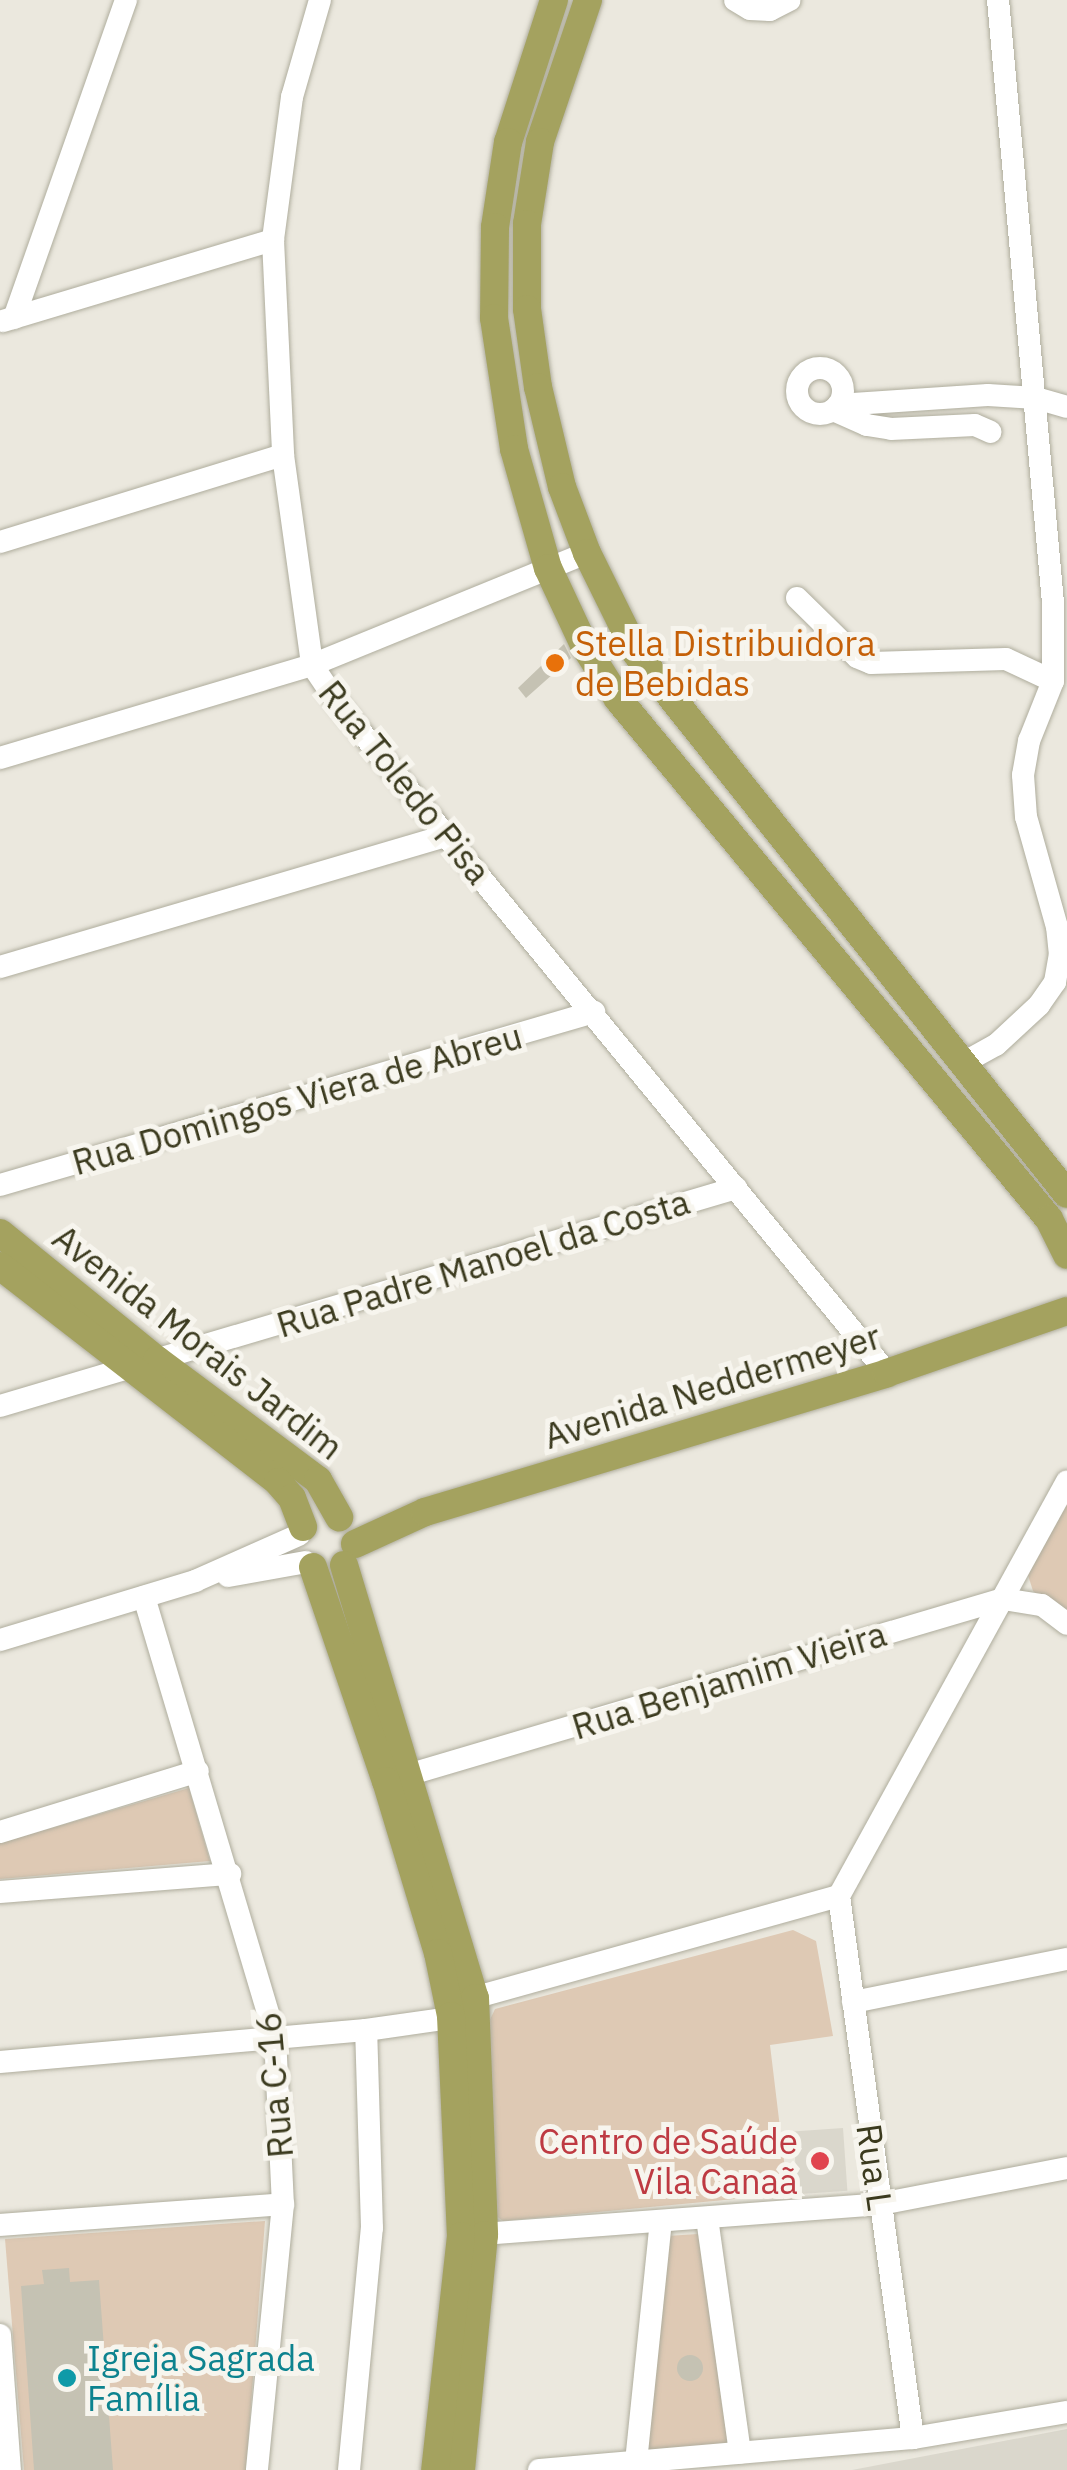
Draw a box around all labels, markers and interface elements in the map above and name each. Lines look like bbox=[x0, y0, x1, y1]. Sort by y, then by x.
place label: Stella Distribuidora de Bebidas bbox=[575, 622, 876, 704]
marker: Stella Distribuidora de Bebidas bbox=[544, 652, 566, 674]
street label: Rua Toledo Pisa bbox=[310, 672, 500, 892]
street label: Rua Domingos Viera de Abreu bbox=[67, 1015, 527, 1183]
street label: Rua Padre Manoel da Costa bbox=[272, 1180, 694, 1346]
street label: Avenida Morais Jardim bbox=[45, 1216, 351, 1468]
street label: Avenida Neddermeyer bbox=[539, 1315, 885, 1457]
street label: Rua Benjamim Vieira bbox=[567, 1612, 891, 1748]
street label: Rua C-16 bbox=[247, 2010, 301, 2160]
place label: Centro de Saúde Vila Canaã bbox=[538, 2120, 798, 2202]
street label: Rua L bbox=[848, 2121, 902, 2213]
marker: Centro de Saúde Vila Canaã bbox=[807, 2148, 833, 2174]
place label: Igreja Sagrada Família bbox=[87, 2337, 315, 2419]
marker: Igreja Sagrada Família bbox=[56, 2367, 78, 2389]

